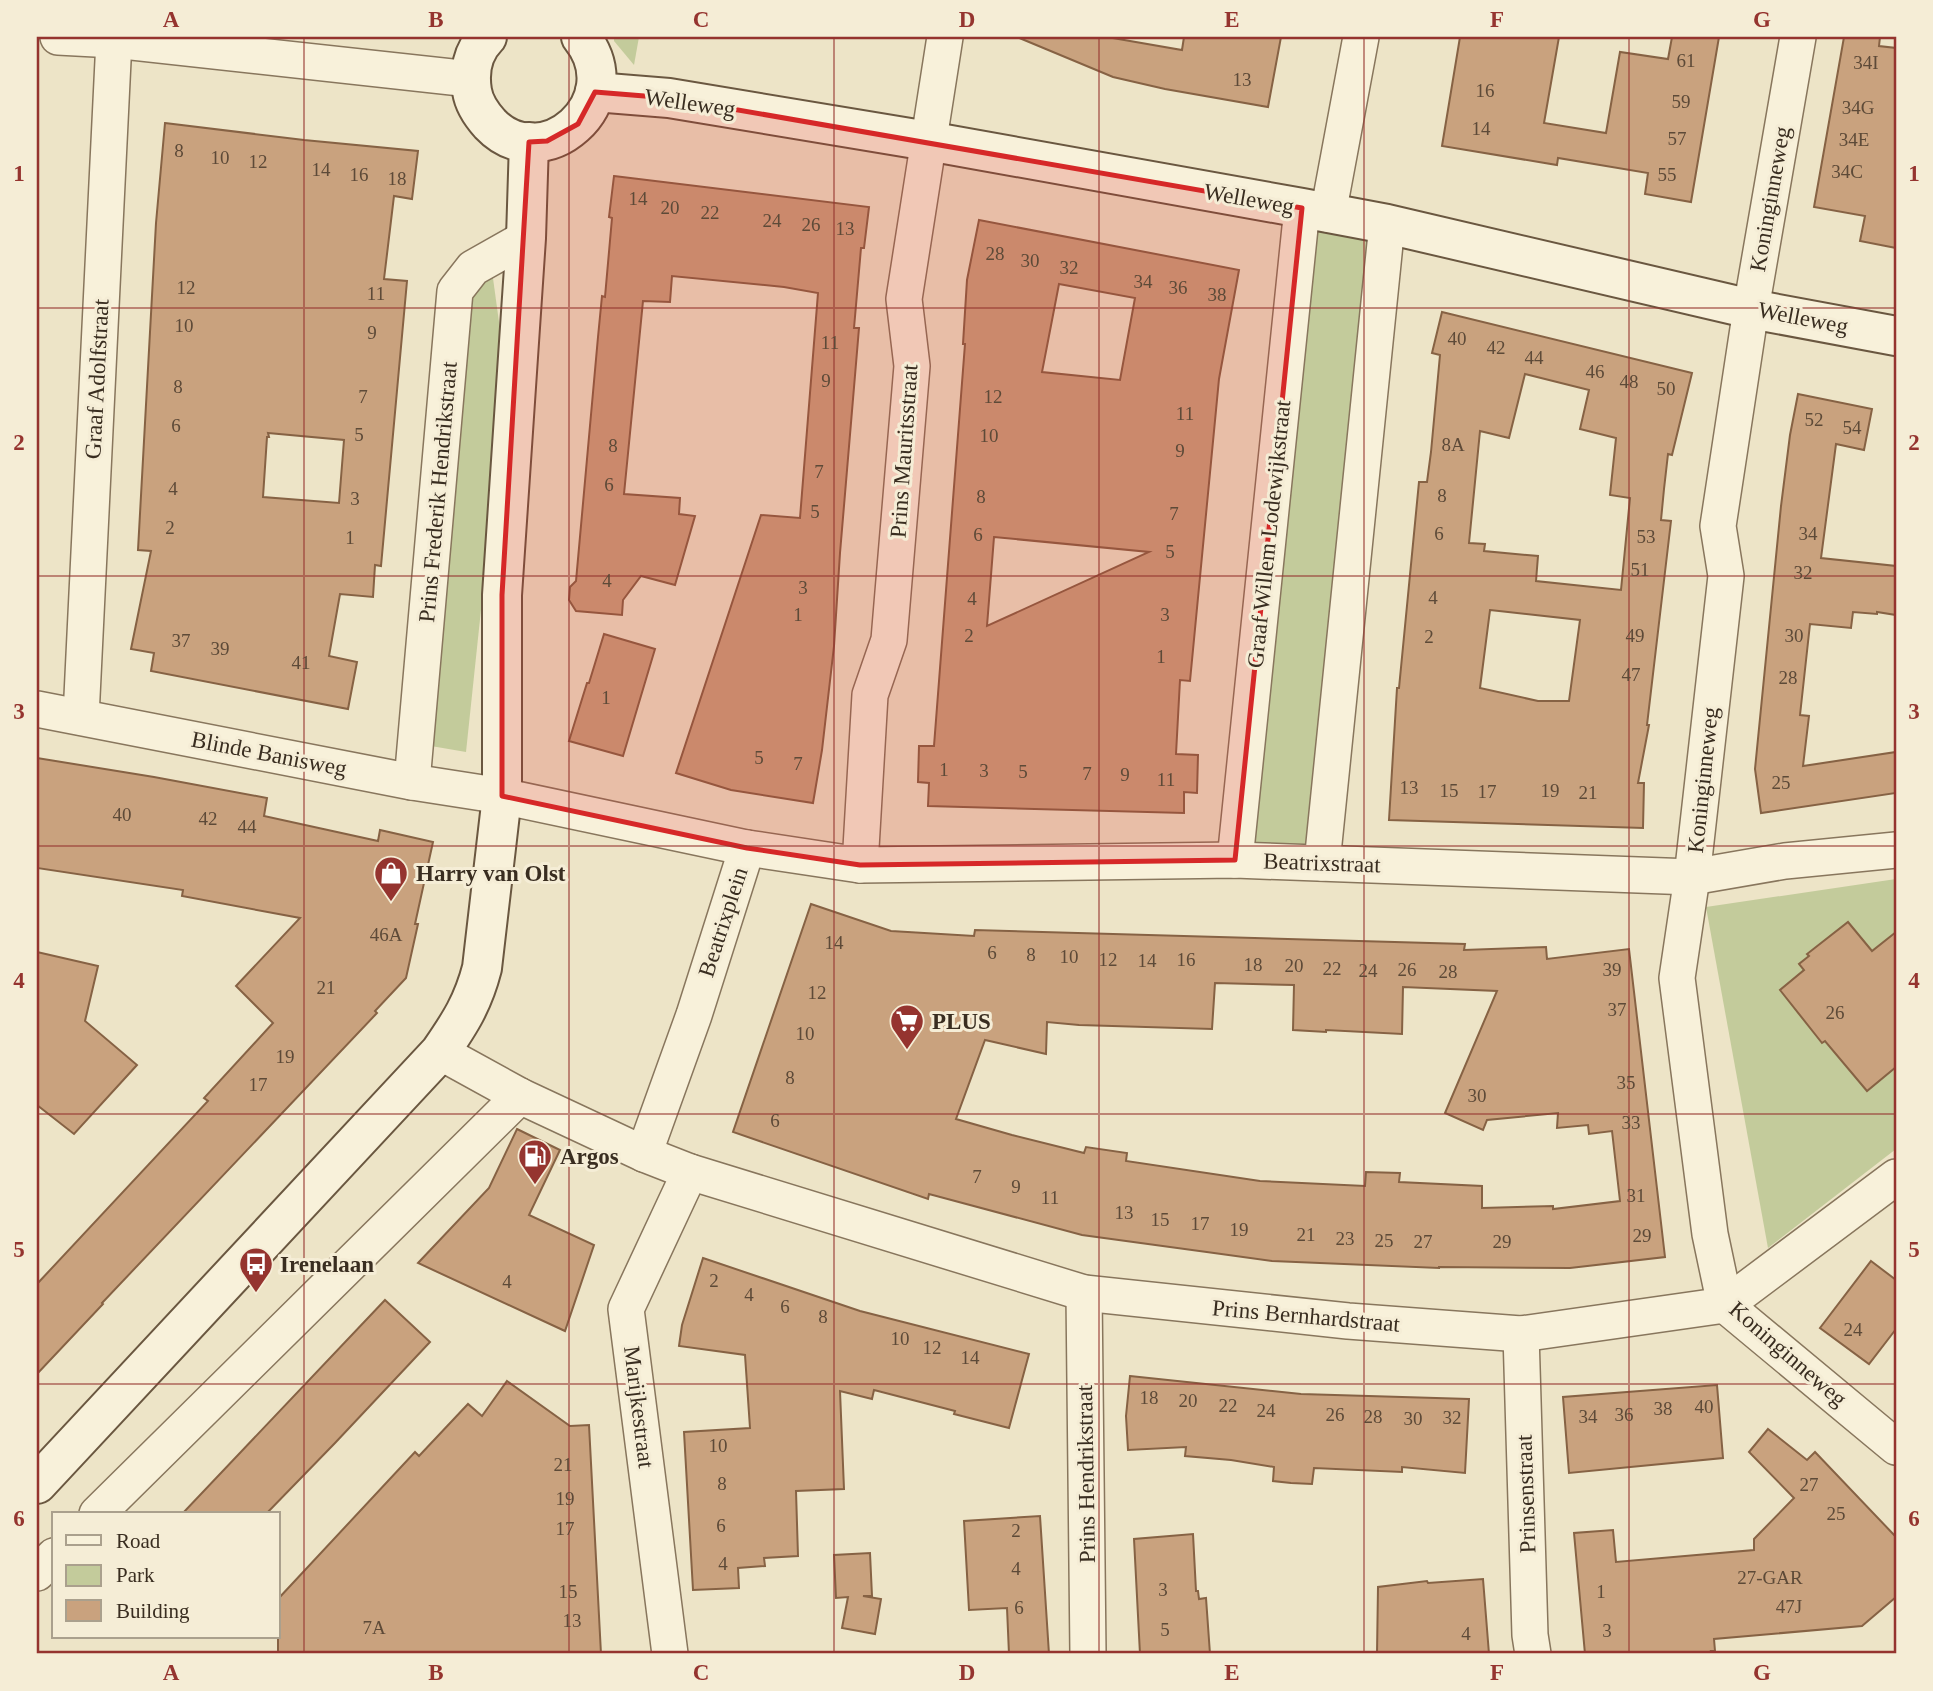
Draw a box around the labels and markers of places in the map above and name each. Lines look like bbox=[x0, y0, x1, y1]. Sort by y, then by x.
shop icon: Harry van Olst bbox=[372, 854, 410, 903]
place label: Harry van Olst bbox=[416, 861, 566, 886]
supermarket icon: PLUS bbox=[888, 1002, 926, 1051]
place label: PLUS bbox=[932, 1009, 991, 1034]
fuel station icon: Argos bbox=[516, 1137, 554, 1186]
place label: Argos bbox=[560, 1144, 619, 1169]
bus stop icon: Irenelaan bbox=[237, 1245, 275, 1294]
place label: Irenelaan bbox=[280, 1252, 374, 1277]

